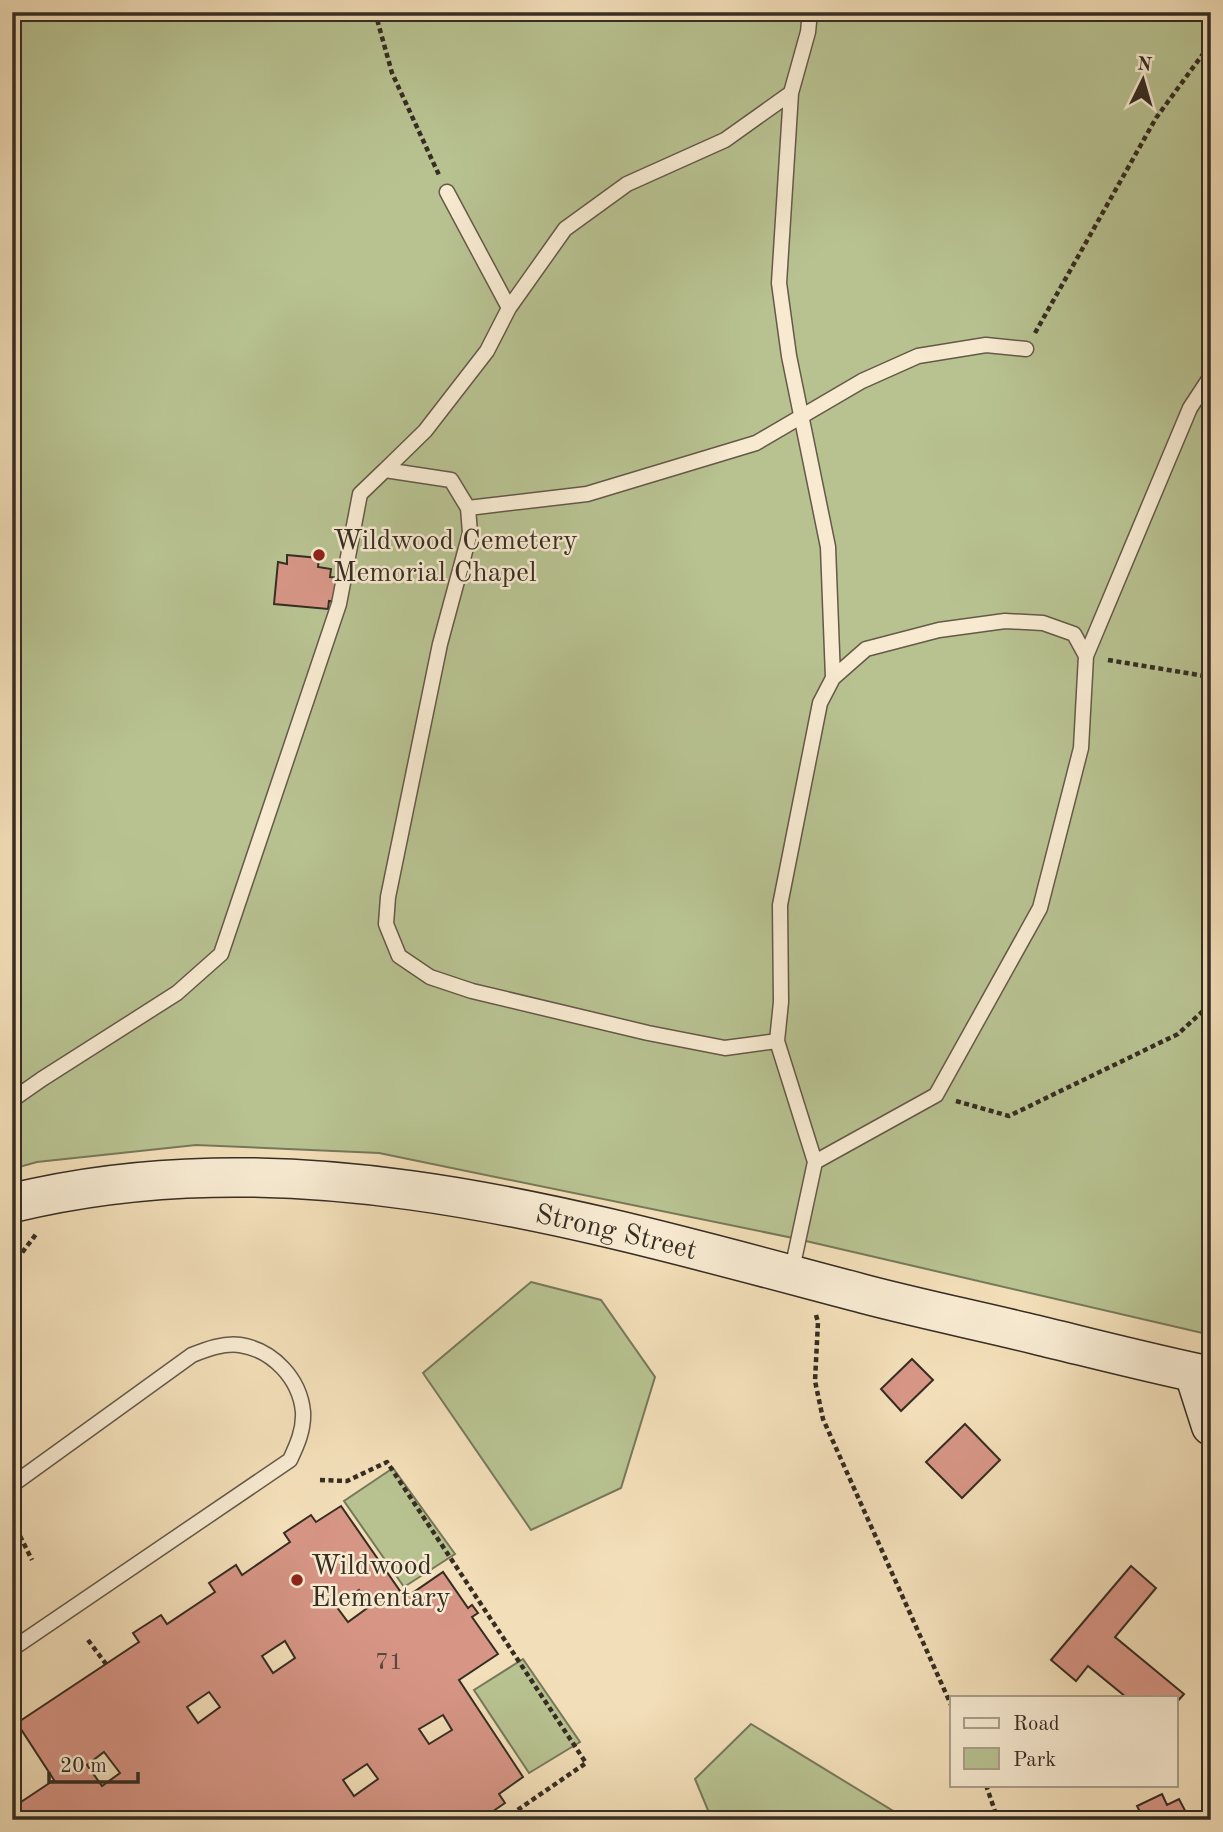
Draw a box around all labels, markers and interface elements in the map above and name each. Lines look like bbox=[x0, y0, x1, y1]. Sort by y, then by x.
north arrow bbox=[1108, 46, 1178, 116]
text: N bbox=[1136, 55, 1153, 76]
place label: Wildwood Cemetery Memorial Chapel bbox=[333, 528, 578, 588]
marker: Wildwood Cemetery Memorial Chapel bbox=[311, 547, 327, 563]
street label: Strong Street bbox=[533, 1201, 699, 1266]
place label: Wildwood Elementary bbox=[311, 1553, 451, 1613]
marker: Wildwood Elementary bbox=[289, 1572, 305, 1588]
house number: 71 bbox=[375, 1651, 403, 1675]
legend bbox=[950, 1696, 1178, 1786]
text: Road bbox=[1013, 1714, 1060, 1735]
scale bar bbox=[49, 1741, 138, 1785]
text: Park bbox=[1013, 1750, 1056, 1771]
text: 20 m bbox=[60, 1756, 107, 1777]

